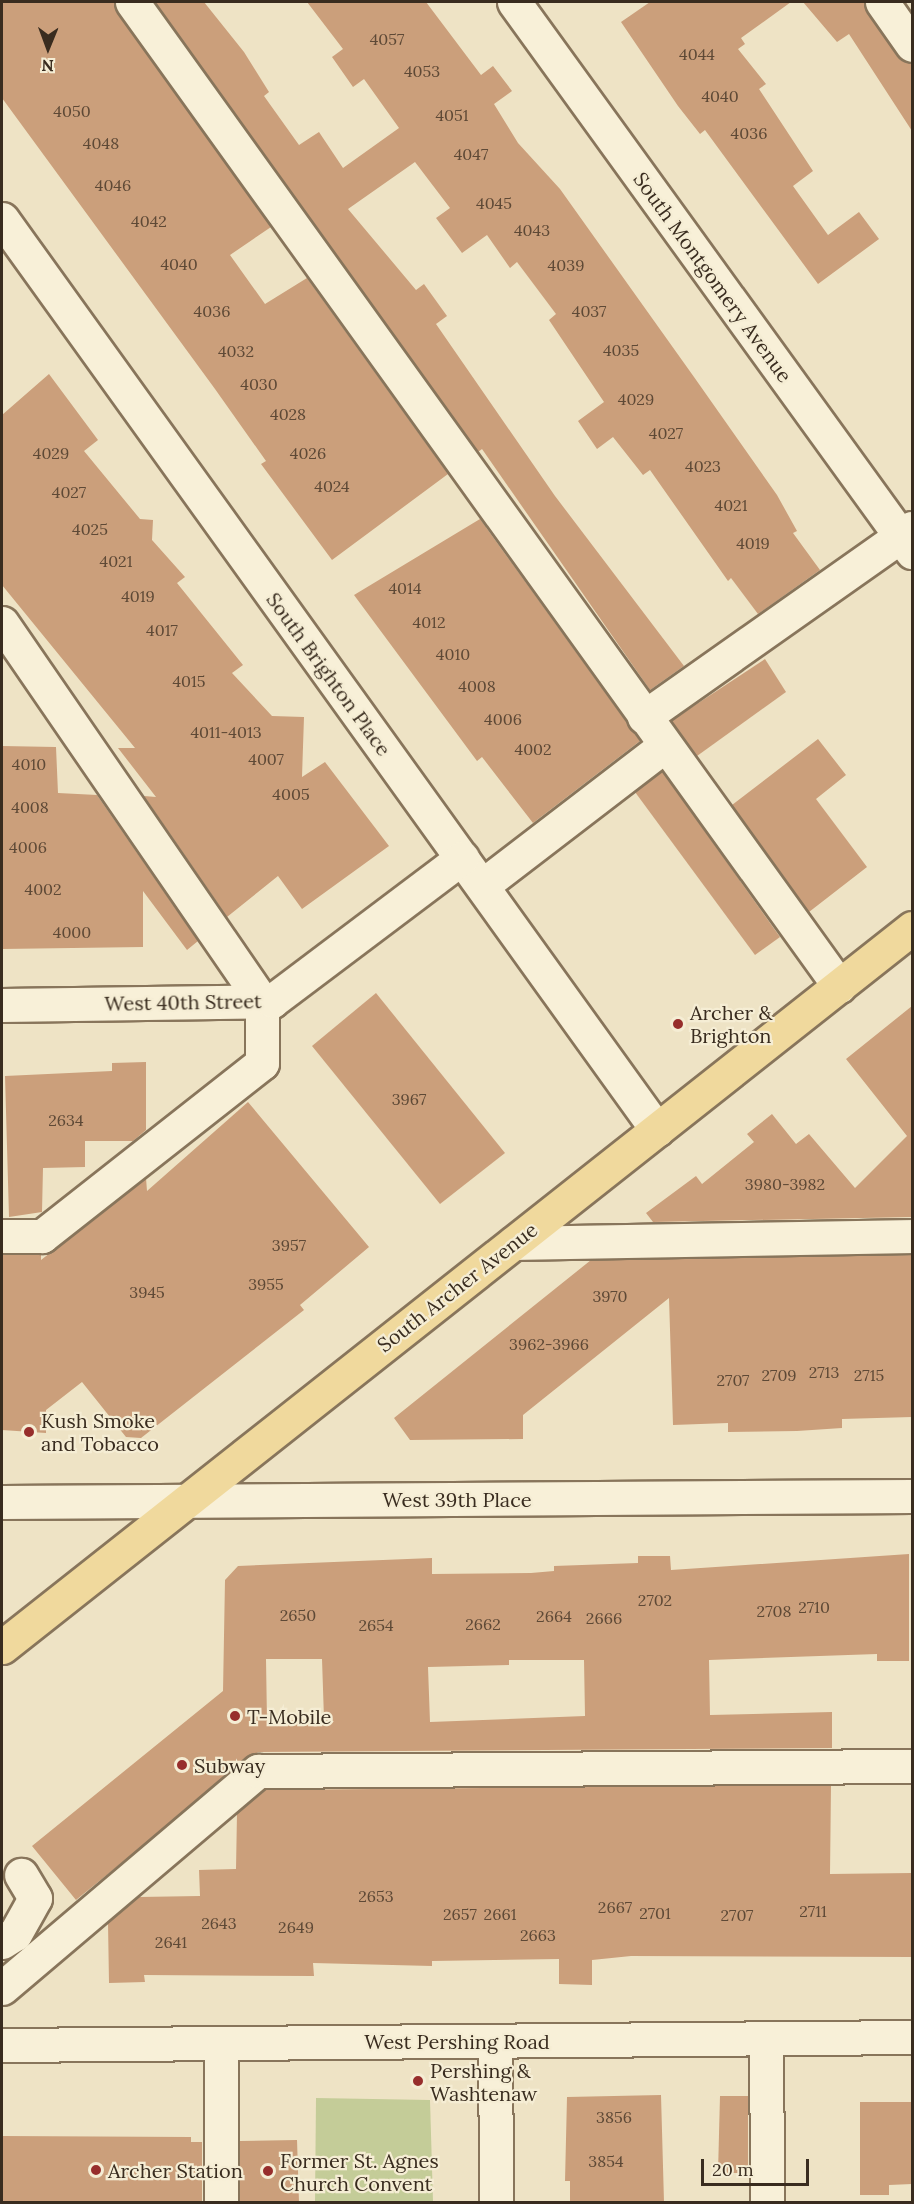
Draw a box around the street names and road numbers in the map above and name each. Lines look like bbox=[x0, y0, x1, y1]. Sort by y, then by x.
street label: South Montgomery Avenue bbox=[629, 167, 797, 387]
street label: South Brighton Place bbox=[262, 588, 396, 760]
street label: West 40th Street bbox=[104, 989, 262, 1015]
street label: South Archer Avenue bbox=[372, 1217, 542, 1357]
street label: West 39th Place bbox=[382, 1487, 532, 1511]
street label: West Pershing Road bbox=[364, 2029, 550, 2053]

